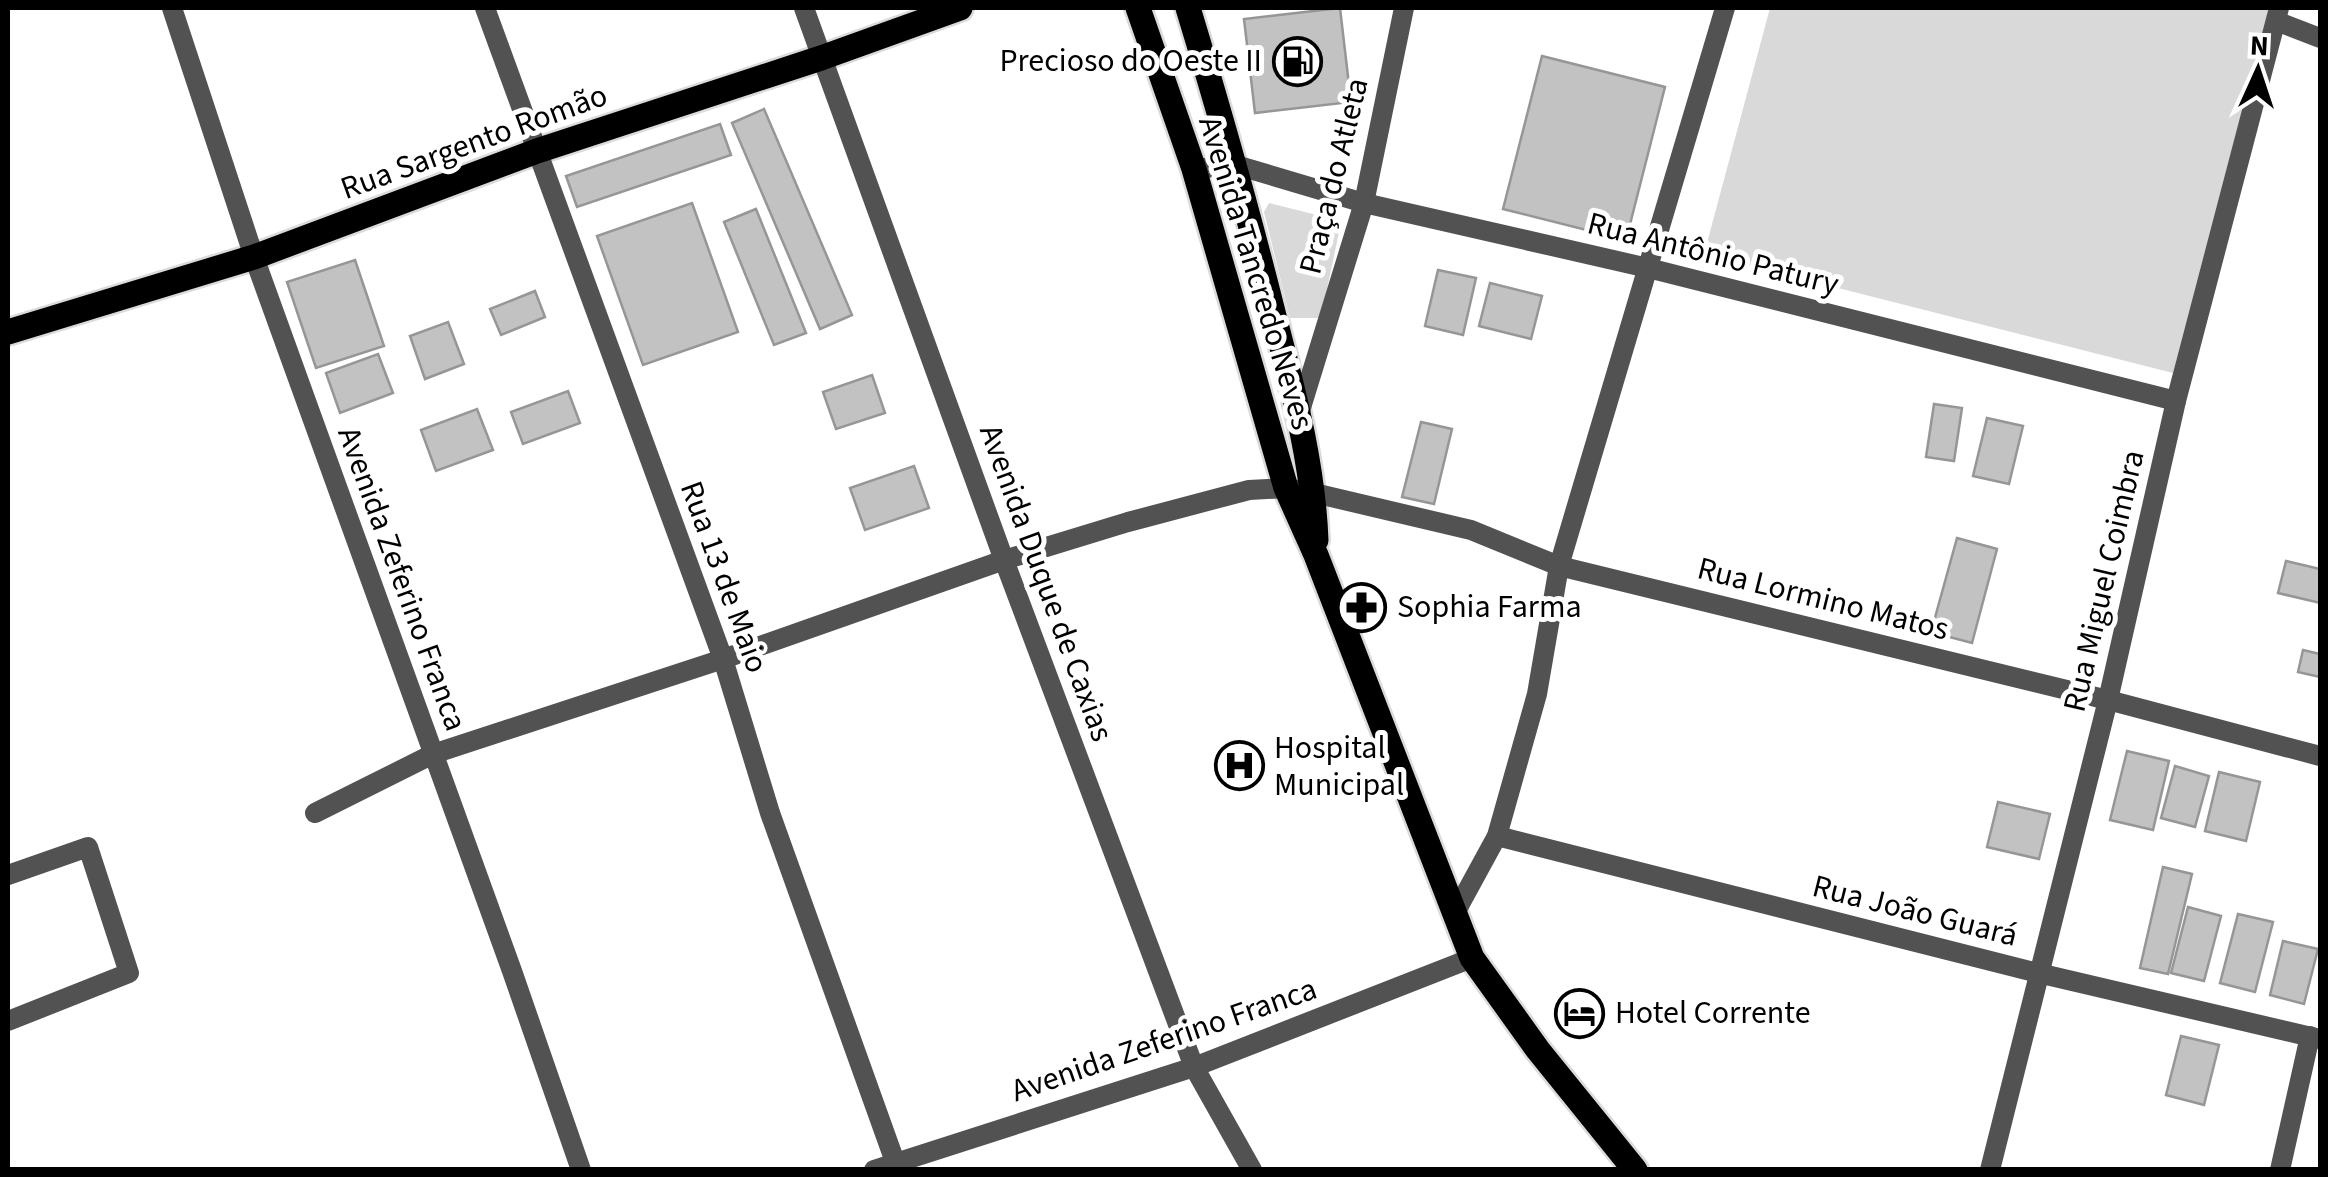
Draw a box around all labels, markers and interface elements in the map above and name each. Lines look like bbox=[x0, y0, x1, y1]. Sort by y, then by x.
north arrow bbox=[2208, 20, 2308, 120]
text: N bbox=[2249, 26, 2270, 66]
fuel station icon: Precioso do Oeste II bbox=[1271, 35, 1323, 87]
place label: Precioso do Oeste II bbox=[999, 38, 1262, 84]
street label: Rua Sargento Romão bbox=[334, 72, 614, 212]
street label: Praça do Atleta bbox=[1287, 73, 1381, 279]
street label: Avenida Tancredo Neves bbox=[1186, 111, 1326, 435]
street label: Rua Antônio Patury bbox=[1583, 201, 1843, 307]
street label: Avenida Duque de Caxias bbox=[967, 418, 1125, 748]
street label: Avenida Zeferino Franca bbox=[326, 421, 478, 737]
street label: Rua Miguel Coimbra bbox=[2052, 446, 2156, 716]
street label: Rua 13 de Maio bbox=[668, 475, 780, 679]
street label: Rua Lormino Matos bbox=[1693, 546, 1953, 652]
pharmacy icon: Sophia Farma bbox=[1336, 581, 1388, 633]
place label: Sophia Farma bbox=[1397, 584, 1582, 630]
place label: Hospital Municipal bbox=[1274, 725, 1404, 808]
hospital icon: Hospital Municipal bbox=[1213, 740, 1265, 792]
street label: Rua João Guará bbox=[1808, 863, 2022, 959]
street label: Avenida Zeferino Franca bbox=[1005, 966, 1323, 1114]
hotel icon: Hotel Corrente bbox=[1554, 987, 1606, 1039]
place label: Hotel Corrente bbox=[1615, 990, 1811, 1036]

